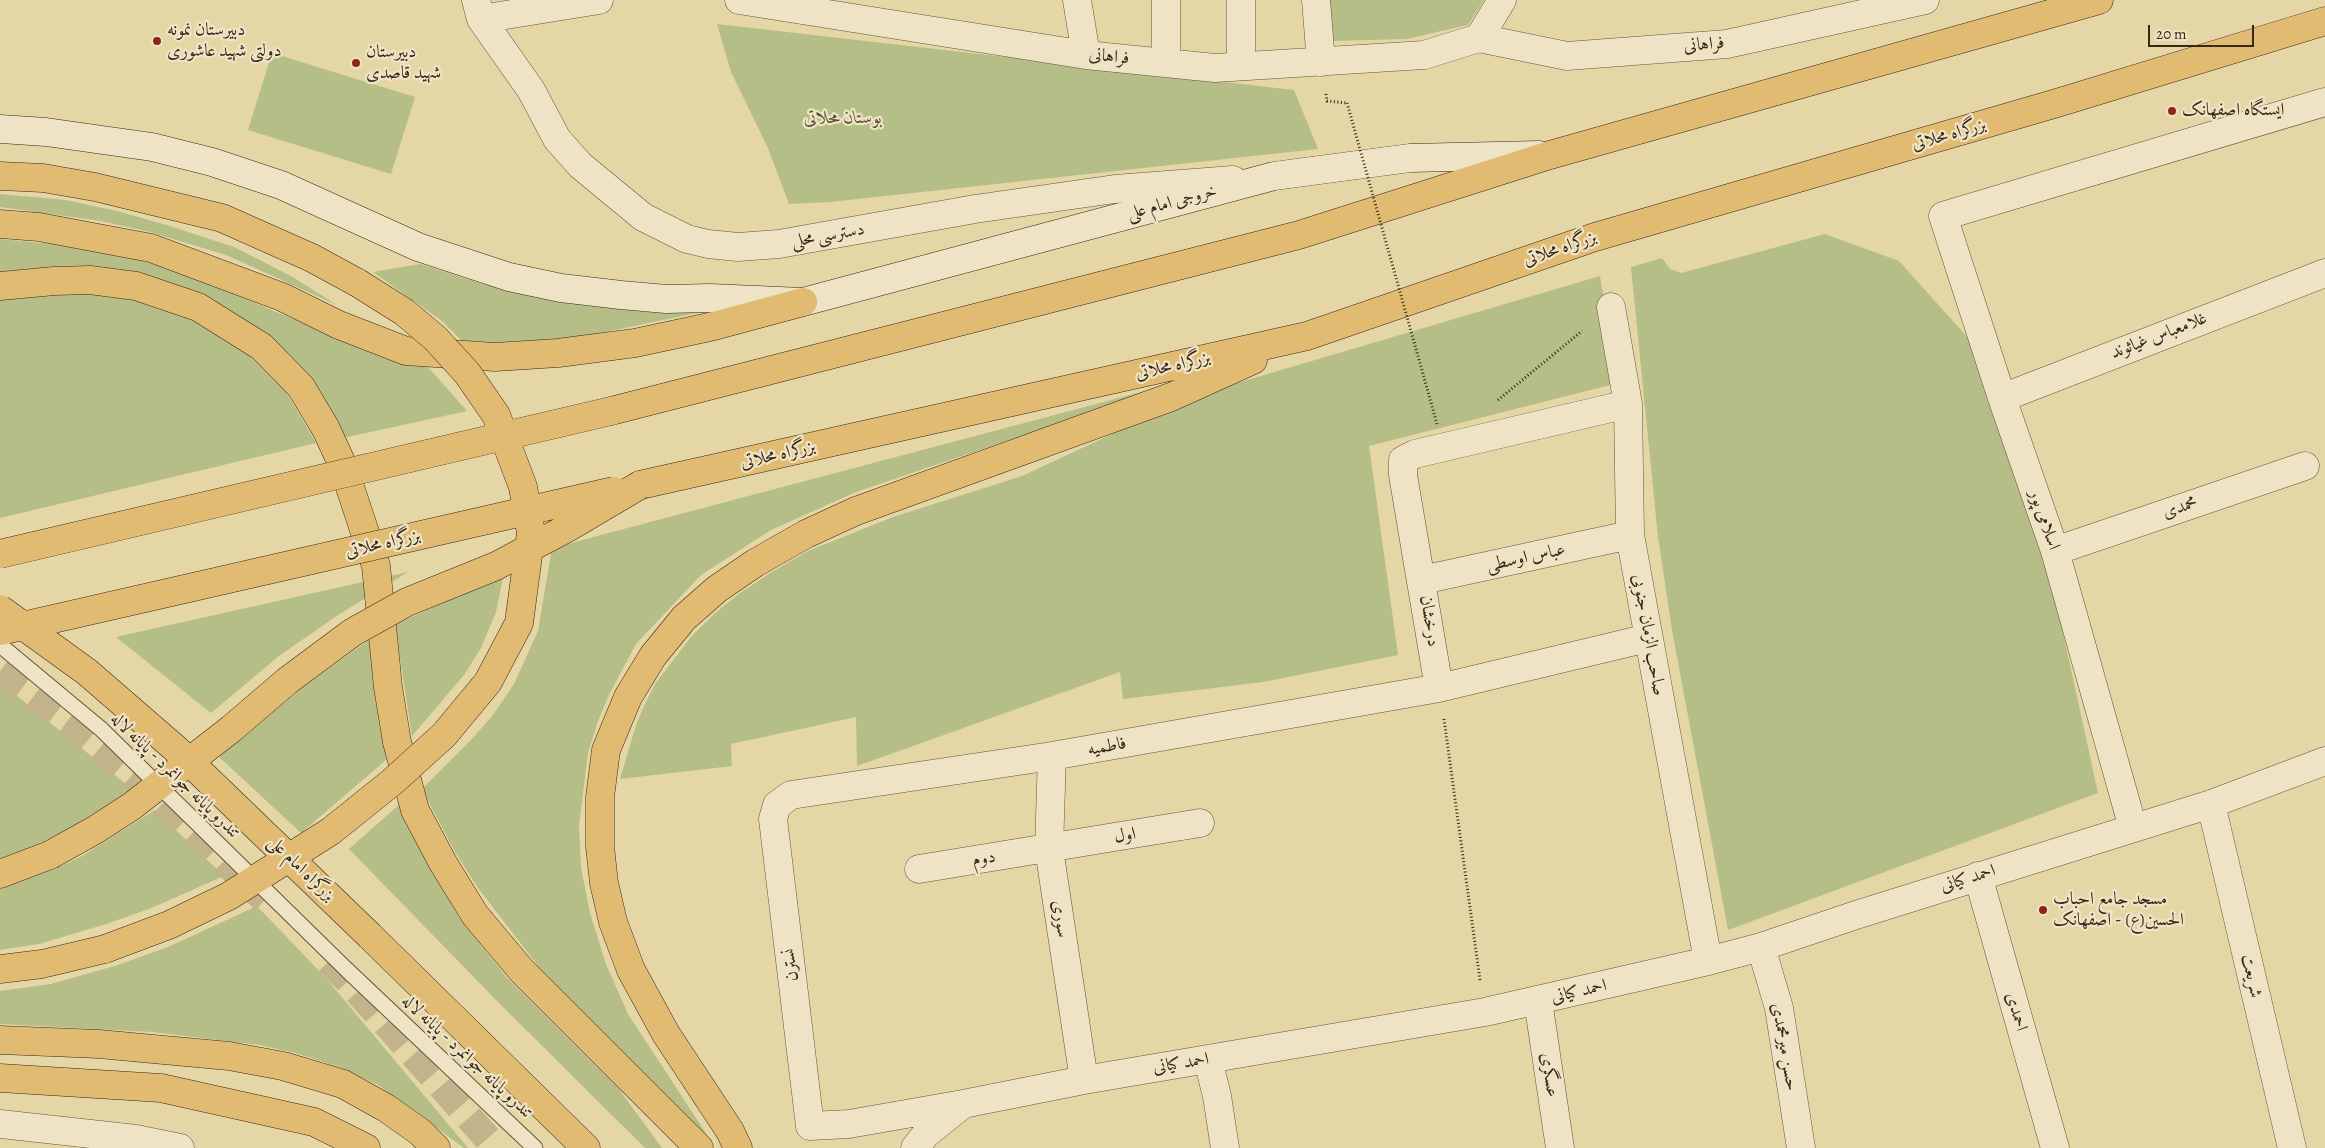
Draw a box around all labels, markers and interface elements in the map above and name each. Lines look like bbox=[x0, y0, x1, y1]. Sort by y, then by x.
scale bar bbox=[2150, 15, 2256, 47]
place label: دبیرستان نمونه دولتی شهید عاشوری bbox=[167, 20, 282, 62]
text: 20 m bbox=[2156, 24, 2187, 44]
street label: فراهانی bbox=[1683, 32, 1725, 58]
marker: دبیرستان نمونه دولتی شهید عاشوری bbox=[151, 35, 163, 47]
place label: دبیرستان شهید قاصدی bbox=[366, 42, 441, 84]
street label: فراهانی bbox=[1088, 44, 1130, 70]
marker: دبیرستان شهید قاصدی bbox=[350, 57, 362, 69]
place label: ایستگاه اصفهانک bbox=[2182, 100, 2284, 122]
marker: ایستگاه اصفهانک bbox=[2166, 105, 2178, 117]
park label: بوستان محلاتی bbox=[804, 108, 882, 130]
street label: بزرگراه محلاتی bbox=[1909, 114, 1989, 156]
street label: خروجی امام علی bbox=[1125, 181, 1219, 225]
street label: دسترسی محلی bbox=[790, 219, 866, 253]
street label: بزرگراه محلاتی bbox=[1520, 226, 1600, 272]
street label: غلامعباس غیاثوند bbox=[2108, 308, 2210, 364]
street label: بزرگراه محلاتی bbox=[1133, 347, 1213, 385]
street label: بزرگراه محلاتی bbox=[738, 436, 818, 474]
street label: اسلامی پور bbox=[2024, 487, 2064, 553]
street label: محمدی bbox=[2160, 492, 2200, 524]
street label: بزرگراه محلاتی bbox=[343, 525, 423, 563]
street label: عباس اوسطی bbox=[1484, 539, 1568, 577]
street label: صاحب الزمان جنوبی bbox=[1627, 573, 1669, 697]
street label: درخشان bbox=[1414, 594, 1444, 648]
street label: تندرو پایانه جوانمرد - پایانه لاله bbox=[106, 708, 244, 844]
street label: فاطمیه bbox=[1086, 733, 1128, 761]
street label: اول bbox=[1112, 823, 1138, 849]
street label: بزرگراه امام علی bbox=[263, 832, 339, 906]
street label: دوم bbox=[971, 846, 997, 872]
street label: احمد کیانی bbox=[1938, 860, 1998, 898]
place label: مسجد جامع احباب الحسین(ع) - اصفهانک bbox=[2053, 889, 2184, 932]
street label: سوری bbox=[1047, 899, 1073, 939]
marker: مسجد جامع احباب الحسین(ع) - اصفهانک bbox=[2037, 904, 2049, 916]
street label: نسترن bbox=[778, 947, 804, 983]
street label: شریعت bbox=[2236, 952, 2266, 1000]
street label: احمد کیانی bbox=[1549, 975, 1609, 1009]
street label: تندرو پایانه جوانمرد - پایانه لاله bbox=[397, 990, 537, 1124]
street label: احمدی bbox=[2000, 990, 2032, 1034]
street label: حسن میرمحمدی bbox=[1766, 1001, 1802, 1093]
street label: احمد کیانی bbox=[1151, 1049, 1211, 1079]
street label: عسگری bbox=[1535, 1051, 1563, 1099]

